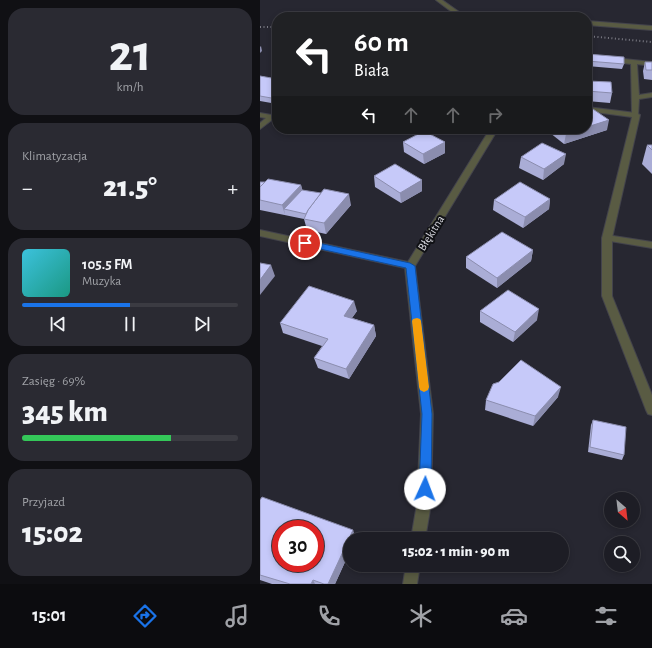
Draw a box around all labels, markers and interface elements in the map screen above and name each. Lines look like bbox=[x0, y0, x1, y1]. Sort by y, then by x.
text: 21 bbox=[108, 28, 152, 80]
icon: left bbox=[288, 28, 340, 80]
text: 60 m bbox=[354, 29, 409, 57]
text: Biała bbox=[354, 62, 389, 80]
text: km/h bbox=[117, 81, 143, 94]
icon: left bbox=[358, 104, 380, 126]
icon: ahead bbox=[400, 104, 422, 126]
icon: ahead bbox=[442, 104, 464, 126]
icon: right bbox=[484, 104, 506, 126]
text: Klimatyzacja bbox=[22, 150, 87, 163]
text: 21.5° bbox=[103, 172, 157, 202]
text: − bbox=[22, 177, 33, 199]
text: + bbox=[227, 177, 238, 199]
street label: Błękitna bbox=[416, 213, 447, 253]
pin bbox=[288, 226, 322, 260]
icon: arrive bbox=[294, 232, 316, 254]
text: 105.5 FM bbox=[82, 257, 133, 272]
text: Muzyka bbox=[82, 275, 121, 288]
icon: previous bbox=[47, 313, 69, 335]
icon: pause bbox=[119, 313, 141, 335]
icon: next bbox=[191, 313, 213, 335]
text: Zasięg · 69% bbox=[22, 375, 85, 388]
text: 345 km bbox=[22, 397, 108, 427]
position arrow bbox=[404, 468, 446, 510]
north arrow bbox=[604, 492, 640, 528]
map controls bbox=[604, 492, 640, 572]
text: Przyjazd bbox=[22, 496, 65, 509]
text: 15:02 bbox=[22, 518, 83, 548]
speed limit sign: 30 bbox=[272, 520, 324, 572]
button: search bbox=[604, 536, 640, 572]
text: 15:02 · 1 min · 90 m bbox=[402, 544, 510, 559]
icon: directions bbox=[131, 602, 159, 630]
icon: music bbox=[223, 602, 251, 630]
icon: phone bbox=[315, 602, 343, 630]
icon: climate bbox=[407, 602, 435, 630]
icon: car bbox=[500, 602, 528, 630]
icon: filters bbox=[592, 602, 620, 630]
text: 15:01 bbox=[32, 607, 66, 625]

